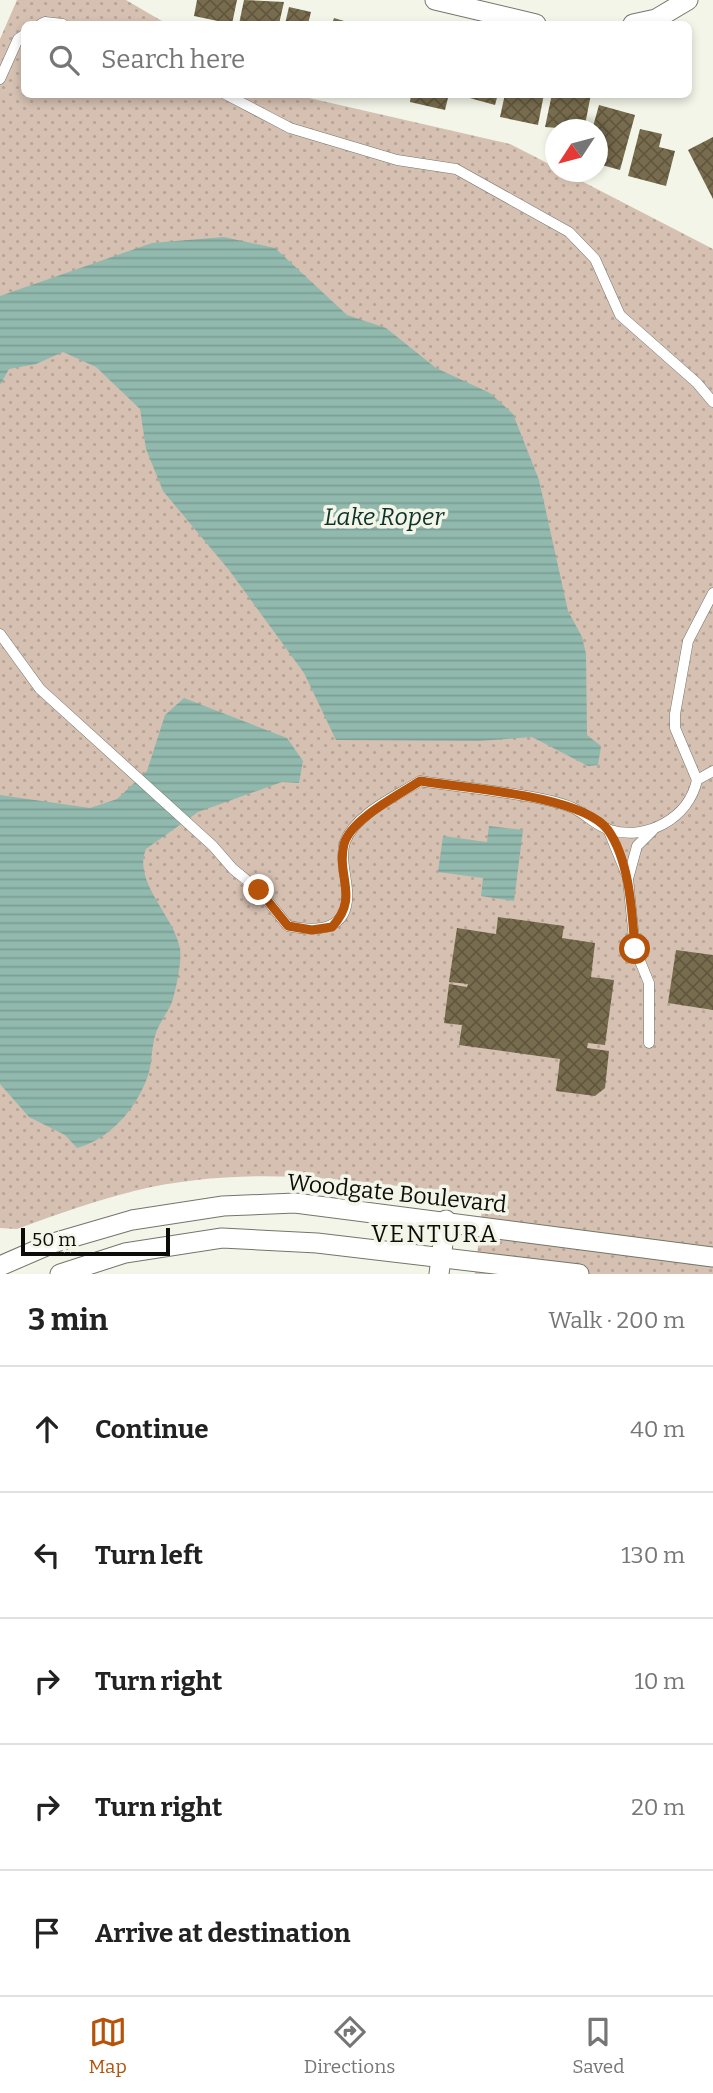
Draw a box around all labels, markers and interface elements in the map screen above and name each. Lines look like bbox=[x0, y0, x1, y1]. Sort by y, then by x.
search box bbox=[21, 21, 692, 98]
icon: search bbox=[45, 41, 83, 79]
text: Search here bbox=[101, 44, 245, 75]
north arrow bbox=[545, 119, 608, 182]
water label: Lake Roper bbox=[324, 503, 445, 531]
route end bbox=[243, 874, 274, 905]
route start bbox=[619, 933, 650, 964]
street label: Woodgate Boulevard bbox=[286, 1168, 509, 1218]
district label: VENTURA bbox=[371, 1220, 499, 1248]
scale bar bbox=[21, 1225, 170, 1257]
text: 50 m bbox=[32, 1228, 76, 1251]
text: 3 min bbox=[28, 1302, 108, 1338]
text: Walk · 200 m bbox=[549, 1306, 685, 1334]
icon: ahead bbox=[28, 1410, 66, 1448]
text: Continue bbox=[95, 1414, 209, 1445]
text: 40 m bbox=[630, 1415, 685, 1443]
icon: left bbox=[28, 1536, 66, 1574]
text: Turn left bbox=[95, 1540, 203, 1571]
text: 130 m bbox=[621, 1541, 685, 1569]
icon: right bbox=[28, 1662, 66, 1700]
text: Turn right bbox=[95, 1666, 222, 1697]
text: 10 m bbox=[634, 1667, 685, 1695]
icon: right bbox=[28, 1788, 66, 1826]
text: Turn right bbox=[95, 1792, 222, 1823]
text: 20 m bbox=[631, 1793, 685, 1821]
icon: arrive bbox=[28, 1914, 66, 1952]
text: Arrive at destination bbox=[95, 1918, 350, 1949]
tab: Map bbox=[89, 2013, 127, 2078]
tab: Directions bbox=[304, 2013, 395, 2078]
tab: Saved bbox=[572, 2013, 624, 2078]

